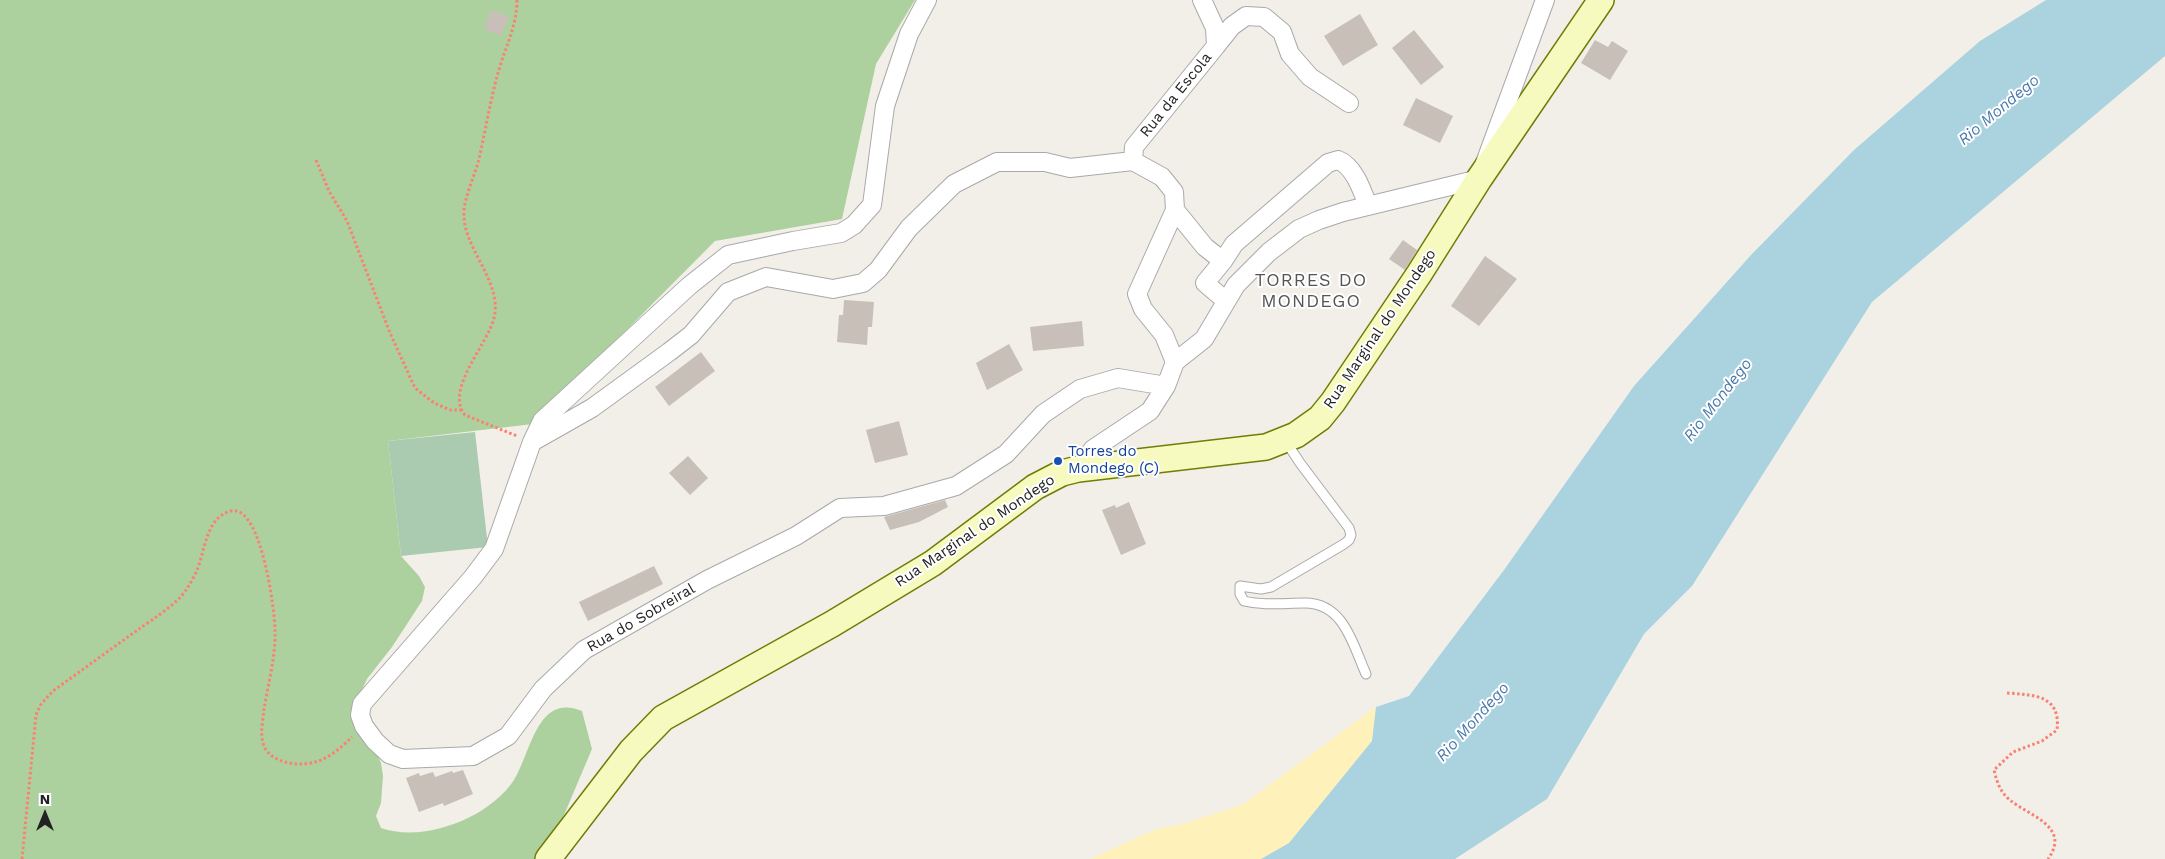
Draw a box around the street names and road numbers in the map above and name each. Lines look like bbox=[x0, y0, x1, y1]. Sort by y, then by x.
street label: Rua da Escola bbox=[1136, 49, 1216, 141]
street label: Rua Marginal do Mondego bbox=[1320, 246, 1440, 412]
street label: Rua Marginal do Mondego bbox=[892, 471, 1058, 591]
street label: Rua do Sobreiral bbox=[584, 580, 698, 656]

